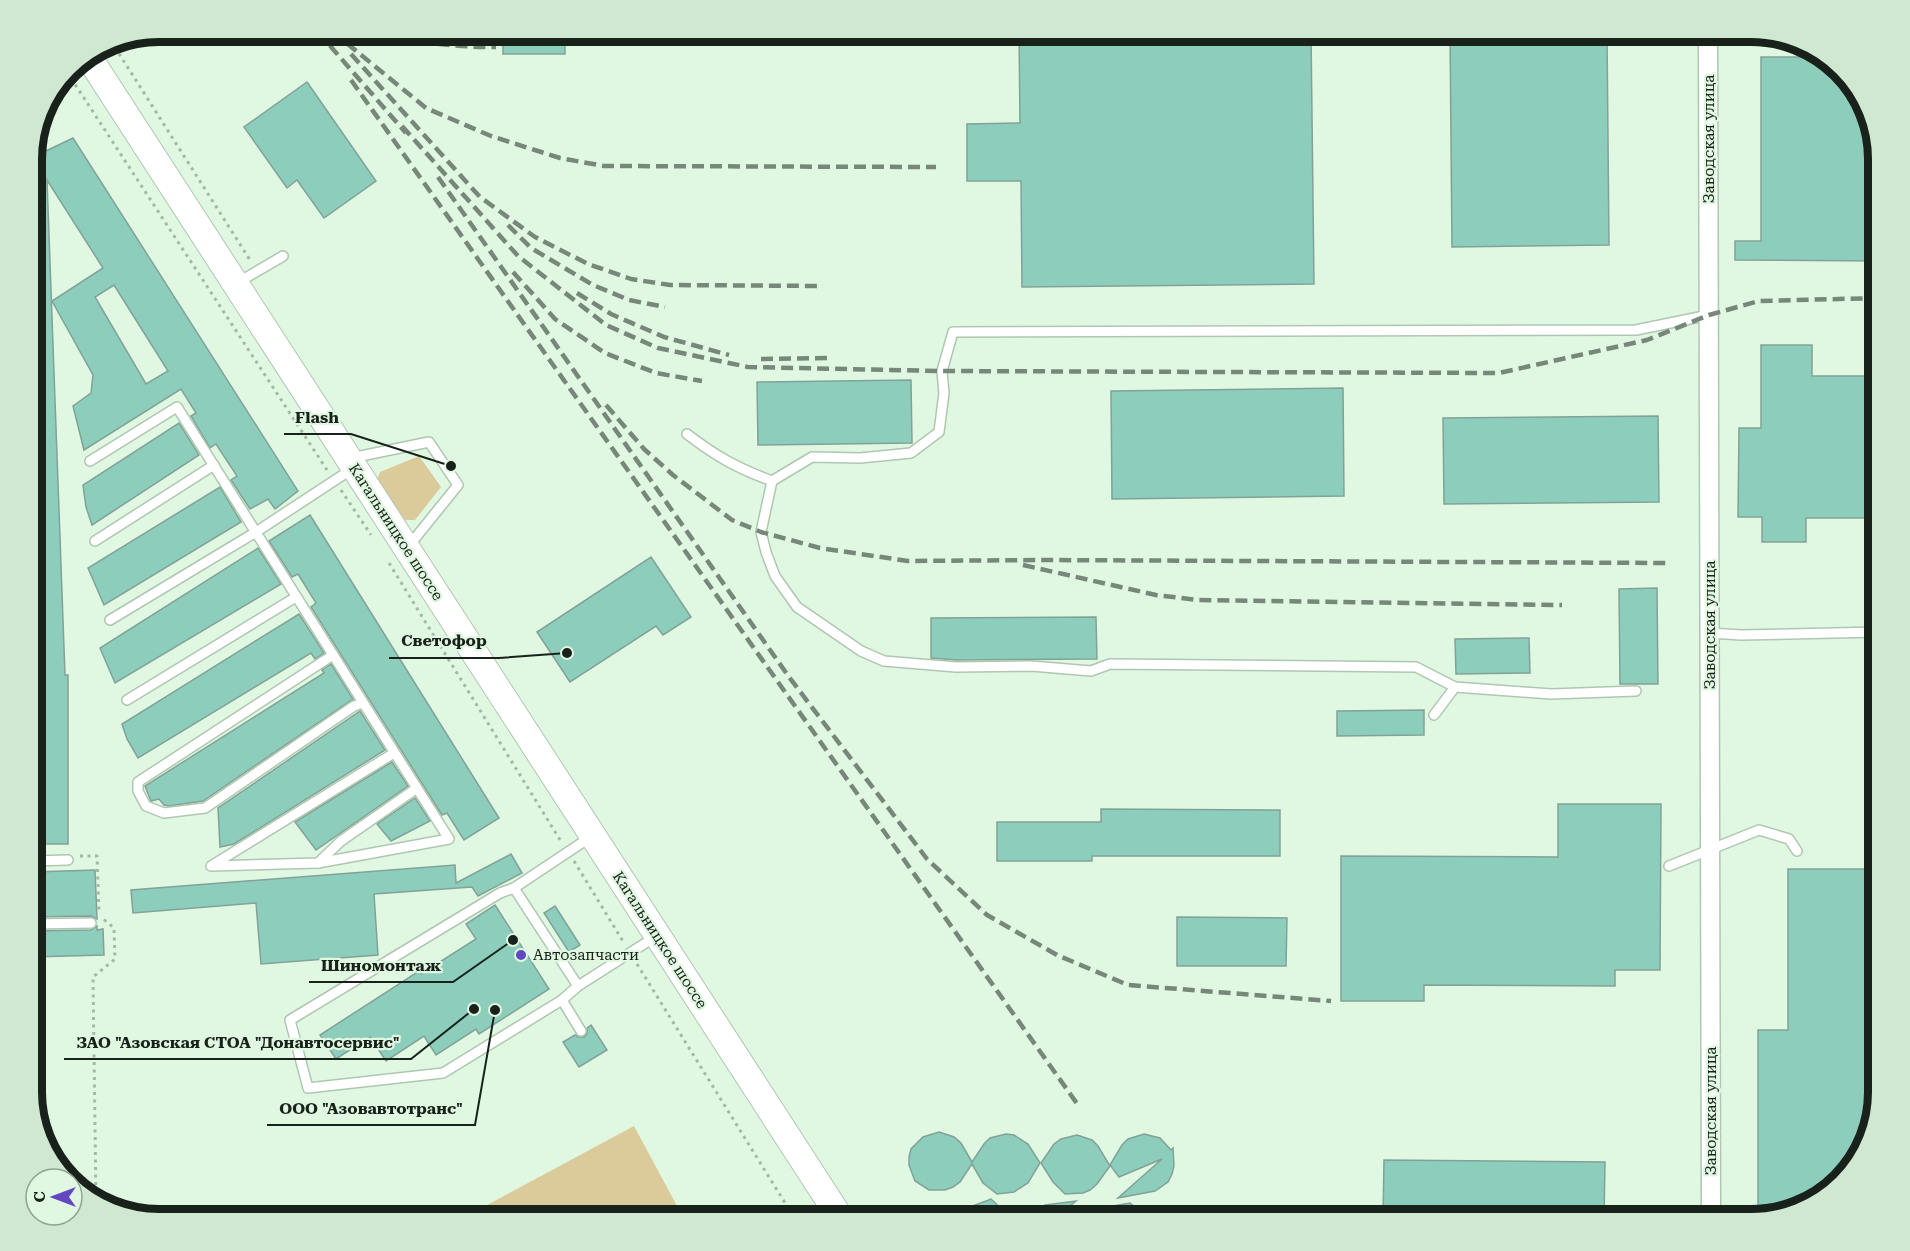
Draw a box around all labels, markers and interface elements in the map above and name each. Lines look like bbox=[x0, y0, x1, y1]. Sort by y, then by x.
street label: Заводская улица bbox=[1700, 75, 1718, 203]
callout: Flash bbox=[284, 400, 351, 434]
text: Flash bbox=[295, 408, 339, 427]
street label: Кагальницкое шоссе bbox=[345, 460, 447, 604]
street label: Заводская улица bbox=[1701, 561, 1719, 689]
callout: Светофор bbox=[389, 624, 499, 658]
text: Светофор bbox=[401, 631, 487, 650]
street label: Кагальницкое шоссе bbox=[609, 868, 711, 1012]
place label: Автозапчасти bbox=[533, 946, 639, 964]
callout: Шиномонтаж bbox=[309, 948, 453, 982]
marker: Автозапчасти bbox=[514, 948, 528, 962]
text: Шиномонтаж bbox=[321, 956, 442, 975]
callout: ЗАО "Азовская СТОА "Донавтосервис" bbox=[64, 1025, 411, 1059]
text: ЗАО "Азовская СТОА "Донавтосервис" bbox=[76, 1033, 400, 1052]
street label: Заводская улица bbox=[1702, 1047, 1720, 1175]
callout: ООО "Азовавтотранс" bbox=[267, 1091, 475, 1125]
text: ООО "Азовавтотранс" bbox=[279, 1099, 463, 1118]
north arrow bbox=[24, 1167, 84, 1227]
text: С bbox=[30, 1191, 49, 1203]

